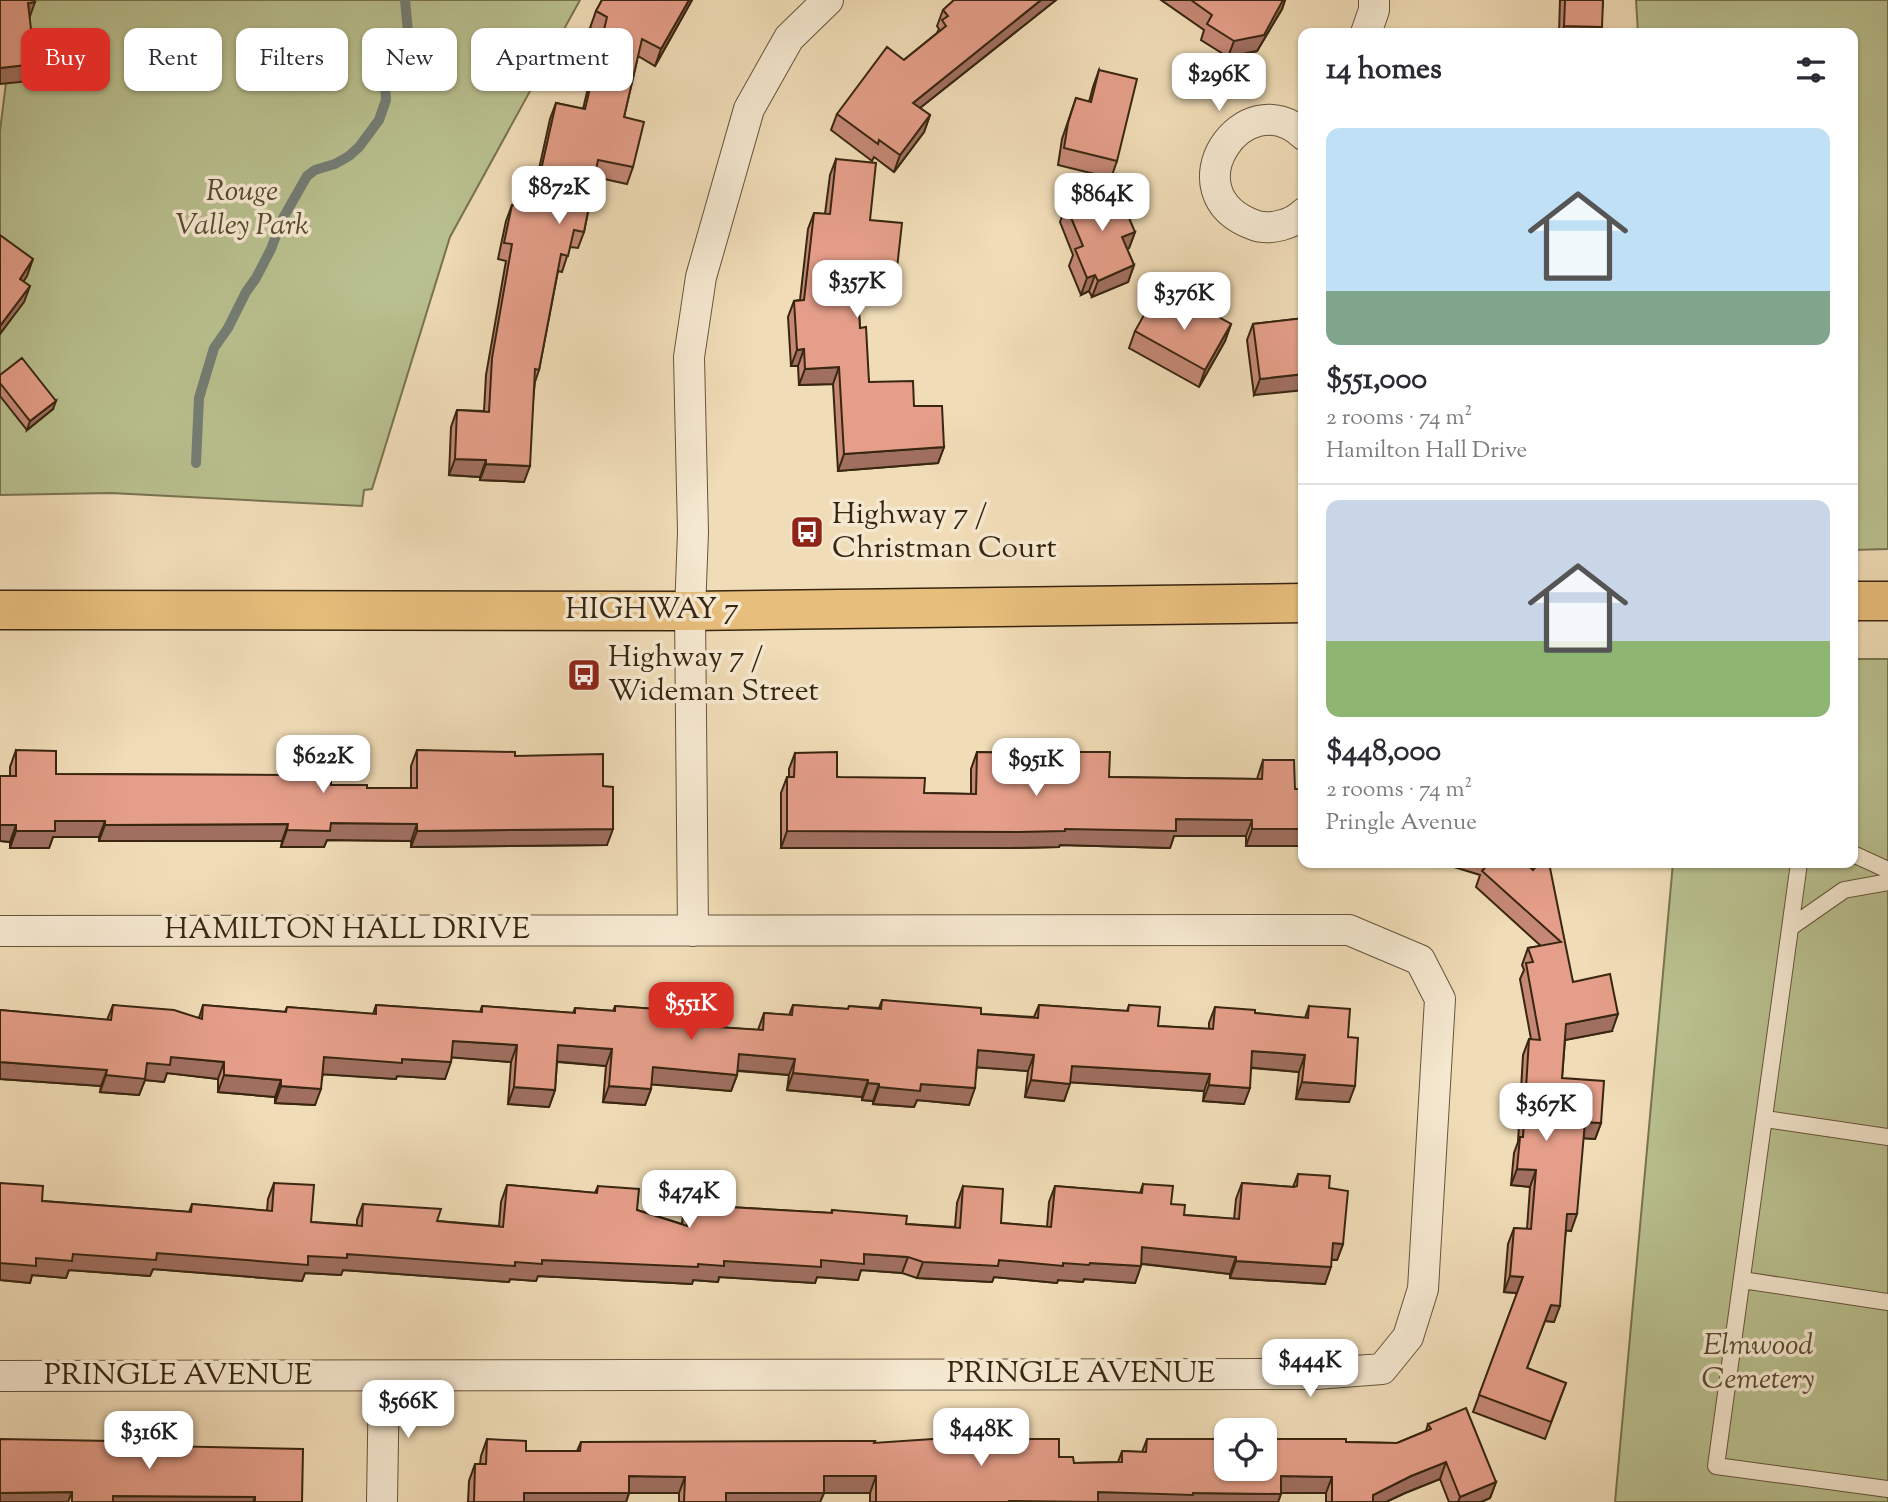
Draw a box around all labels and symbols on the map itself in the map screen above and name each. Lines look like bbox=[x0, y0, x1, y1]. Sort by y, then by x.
pin: $296K bbox=[1170, 54, 1268, 113]
pin: $872K bbox=[510, 166, 608, 226]
park label: Rouge Valley Park bbox=[175, 171, 309, 248]
pin: $864K bbox=[1053, 174, 1151, 233]
pin: $357K bbox=[808, 260, 906, 320]
pin: $376K bbox=[1135, 272, 1233, 332]
place label: Highway 7 / Christman Court bbox=[832, 494, 1057, 571]
bus stop icon: Highway 7 / Christman Court bbox=[788, 513, 826, 551]
street label: HIGHWAY 7 bbox=[565, 589, 739, 632]
place label: Highway 7 / Wideman Street bbox=[608, 637, 819, 714]
bus stop icon: Highway 7 / Wideman Street bbox=[565, 656, 603, 694]
pin: $622K bbox=[274, 736, 372, 795]
pin: $951K bbox=[987, 738, 1085, 798]
street label: HAMILTON HALL DRIVE bbox=[164, 909, 530, 952]
pin: $551K bbox=[642, 982, 740, 1042]
pin: $367K bbox=[1497, 1084, 1595, 1143]
pin: $474K bbox=[640, 1170, 738, 1230]
park label: Elmwood Cemetery bbox=[1702, 1325, 1814, 1402]
pin: $444K bbox=[1261, 1340, 1359, 1399]
street label: PRINGLE AVENUE bbox=[947, 1353, 1215, 1396]
street label: PRINGLE AVENUE bbox=[44, 1355, 312, 1398]
pin: $566K bbox=[359, 1380, 457, 1440]
pin: $448K bbox=[932, 1408, 1030, 1468]
pin: $316K bbox=[100, 1412, 198, 1471]

